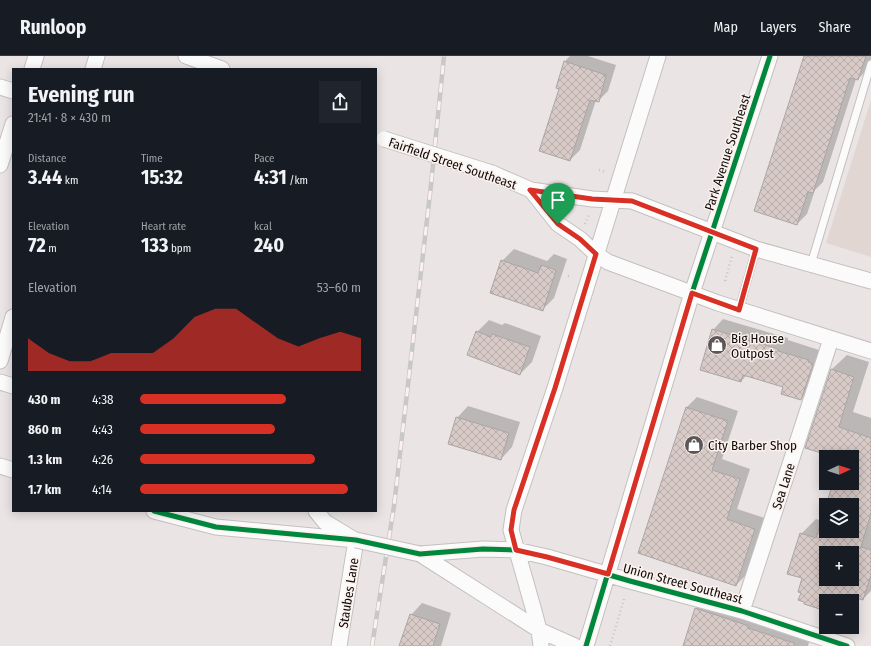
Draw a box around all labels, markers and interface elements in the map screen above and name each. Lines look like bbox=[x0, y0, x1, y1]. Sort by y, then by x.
text: Runloop bbox=[20, 16, 86, 39]
text: Map bbox=[714, 19, 738, 36]
text: Layers bbox=[760, 19, 796, 36]
text: Share bbox=[818, 19, 851, 36]
text: Evening run bbox=[28, 81, 135, 108]
button: share bbox=[319, 81, 361, 123]
street label: Park Avenue Southeast bbox=[702, 91, 754, 212]
text: 21:41 · 8 × 430 m bbox=[28, 110, 111, 125]
street label: Fairfield Street Southeast bbox=[387, 135, 519, 193]
text: Distance bbox=[28, 152, 67, 165]
text: Time bbox=[141, 152, 163, 165]
text: Pace bbox=[254, 152, 275, 165]
text: 3.44 bbox=[28, 165, 62, 189]
text: 15:32 bbox=[141, 165, 183, 189]
text: 4:31 bbox=[254, 165, 287, 189]
text: km bbox=[62, 174, 78, 187]
text: /km bbox=[287, 174, 308, 187]
pin bbox=[541, 183, 575, 224]
icon: arrive bbox=[547, 189, 569, 211]
text: Elevation bbox=[28, 220, 69, 233]
text: Heart rate bbox=[141, 220, 186, 233]
text: kcal bbox=[254, 220, 272, 233]
text: 72 bbox=[28, 233, 46, 257]
text: 133 bbox=[141, 233, 168, 257]
text: 240 bbox=[254, 233, 284, 257]
text: m bbox=[46, 242, 57, 255]
text: bpm bbox=[168, 242, 191, 255]
text: Elevation bbox=[28, 280, 77, 295]
text: 53–60 m bbox=[317, 280, 361, 295]
place label: Big House Outpost bbox=[731, 331, 784, 361]
shop icon: Big House Outpost bbox=[706, 334, 728, 356]
text: 430 m bbox=[28, 392, 60, 407]
text: 4:38 bbox=[92, 392, 114, 407]
text: 860 m bbox=[28, 422, 61, 437]
text: 4:43 bbox=[92, 422, 113, 437]
shop icon: City Barber Shop bbox=[683, 434, 705, 456]
place label: City Barber Shop bbox=[708, 438, 797, 453]
north arrow bbox=[819, 450, 859, 490]
map controls bbox=[819, 450, 859, 634]
text: 1.3 km bbox=[28, 452, 62, 467]
text: 4:26 bbox=[92, 452, 113, 467]
street label: Sea Lane bbox=[769, 461, 798, 511]
text: 1.7 km bbox=[28, 482, 61, 497]
text: 4:14 bbox=[92, 482, 112, 497]
button: layers bbox=[819, 498, 859, 538]
button: + bbox=[819, 546, 859, 586]
street label: Staubes Lane bbox=[336, 557, 361, 629]
street label: Union Street Southeast bbox=[621, 560, 745, 607]
button: − bbox=[819, 594, 859, 634]

